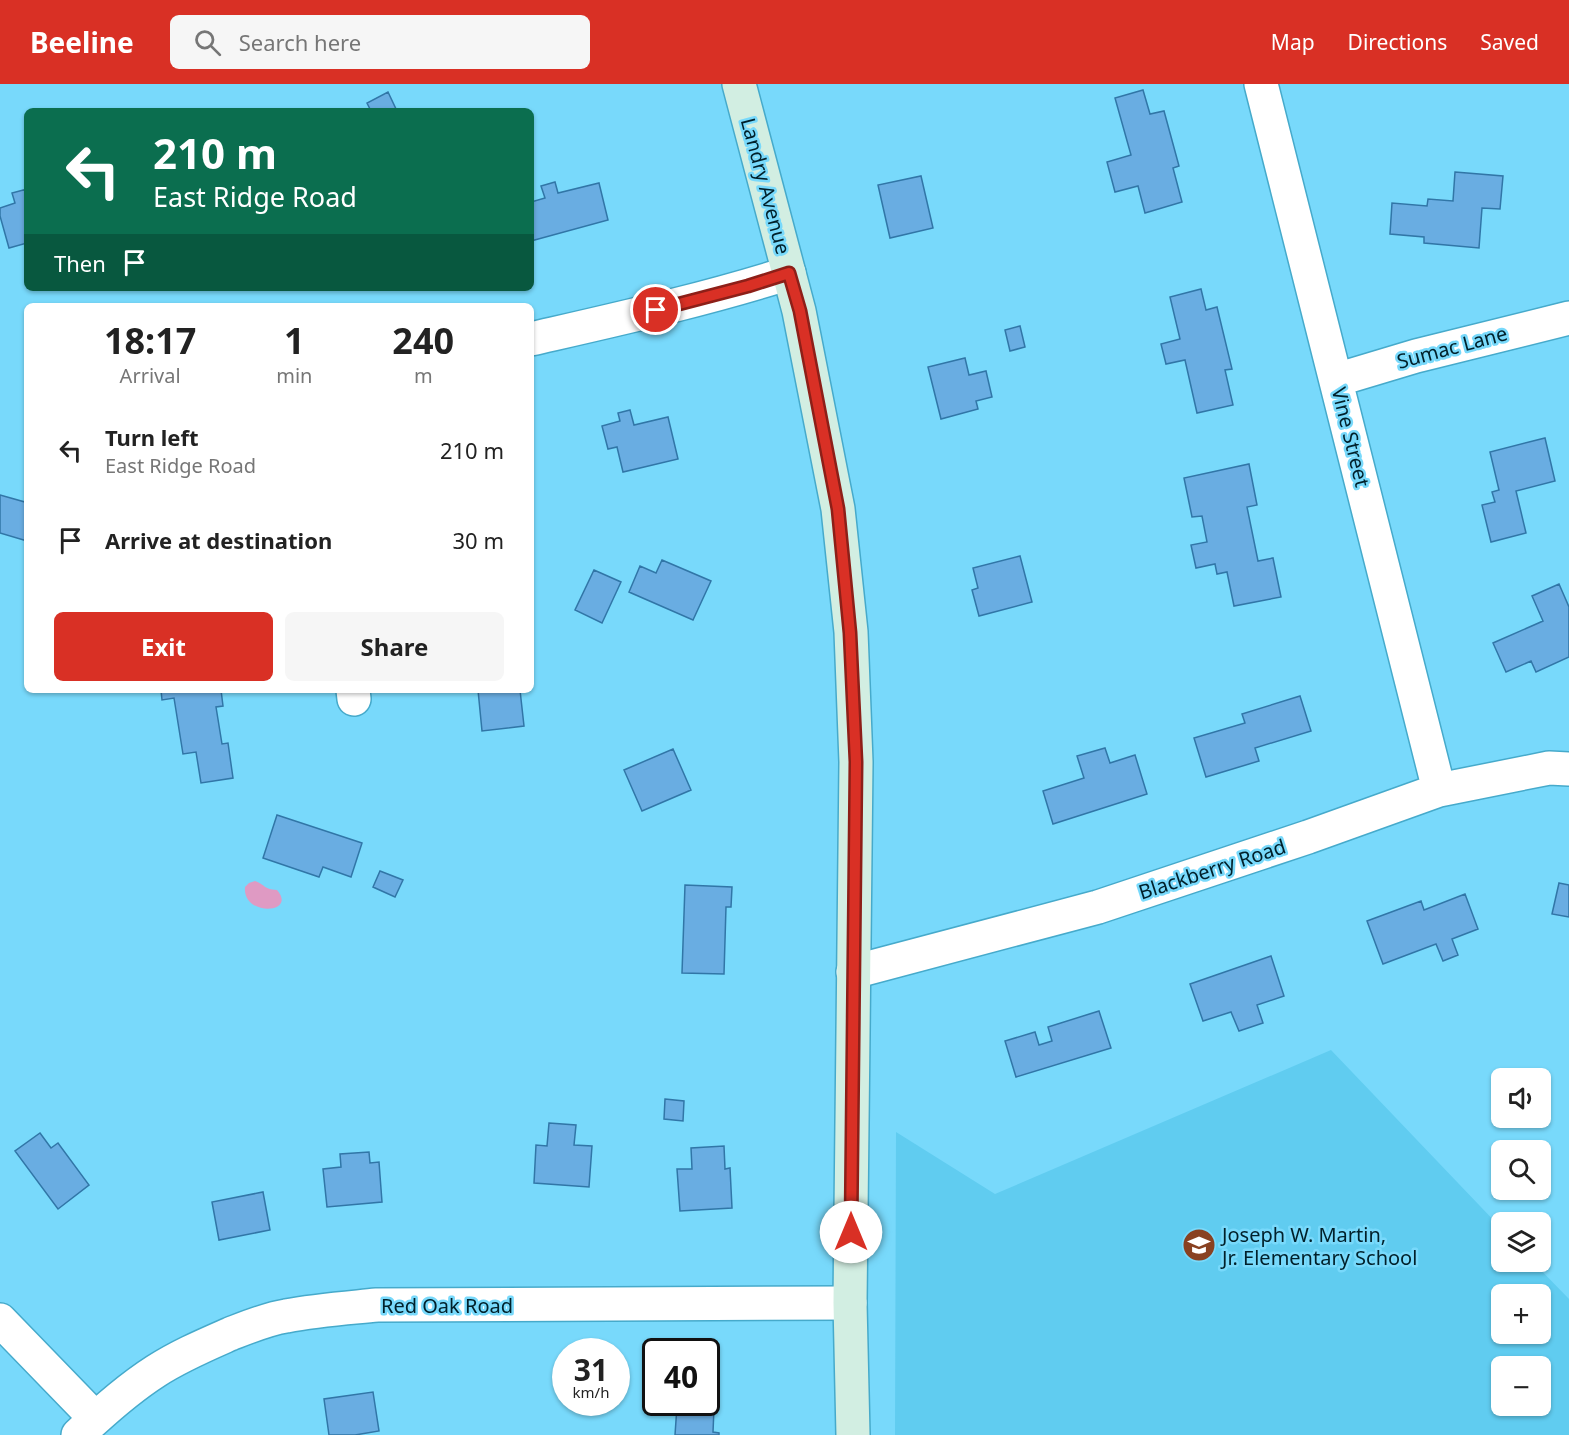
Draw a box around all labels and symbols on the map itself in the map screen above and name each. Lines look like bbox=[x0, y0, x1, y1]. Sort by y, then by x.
street label: Landry Avenue bbox=[735, 115, 797, 257]
pin bbox=[630, 284, 681, 335]
street label: Sumac Lane bbox=[1394, 319, 1510, 375]
street label: Vine Street bbox=[1326, 384, 1376, 490]
street label: Blackberry Road bbox=[1135, 832, 1289, 906]
position arrow bbox=[819, 1200, 883, 1264]
place label: Joseph W. Martin, Jr. Elementary School bbox=[1220, 1221, 1417, 1271]
school or university icon: Joseph W. Martin, Jr. Elementary School bbox=[1181, 1227, 1217, 1263]
street label: Red Oak Road bbox=[381, 1292, 513, 1319]
speed limit sign: 40 bbox=[642, 1338, 720, 1416]

